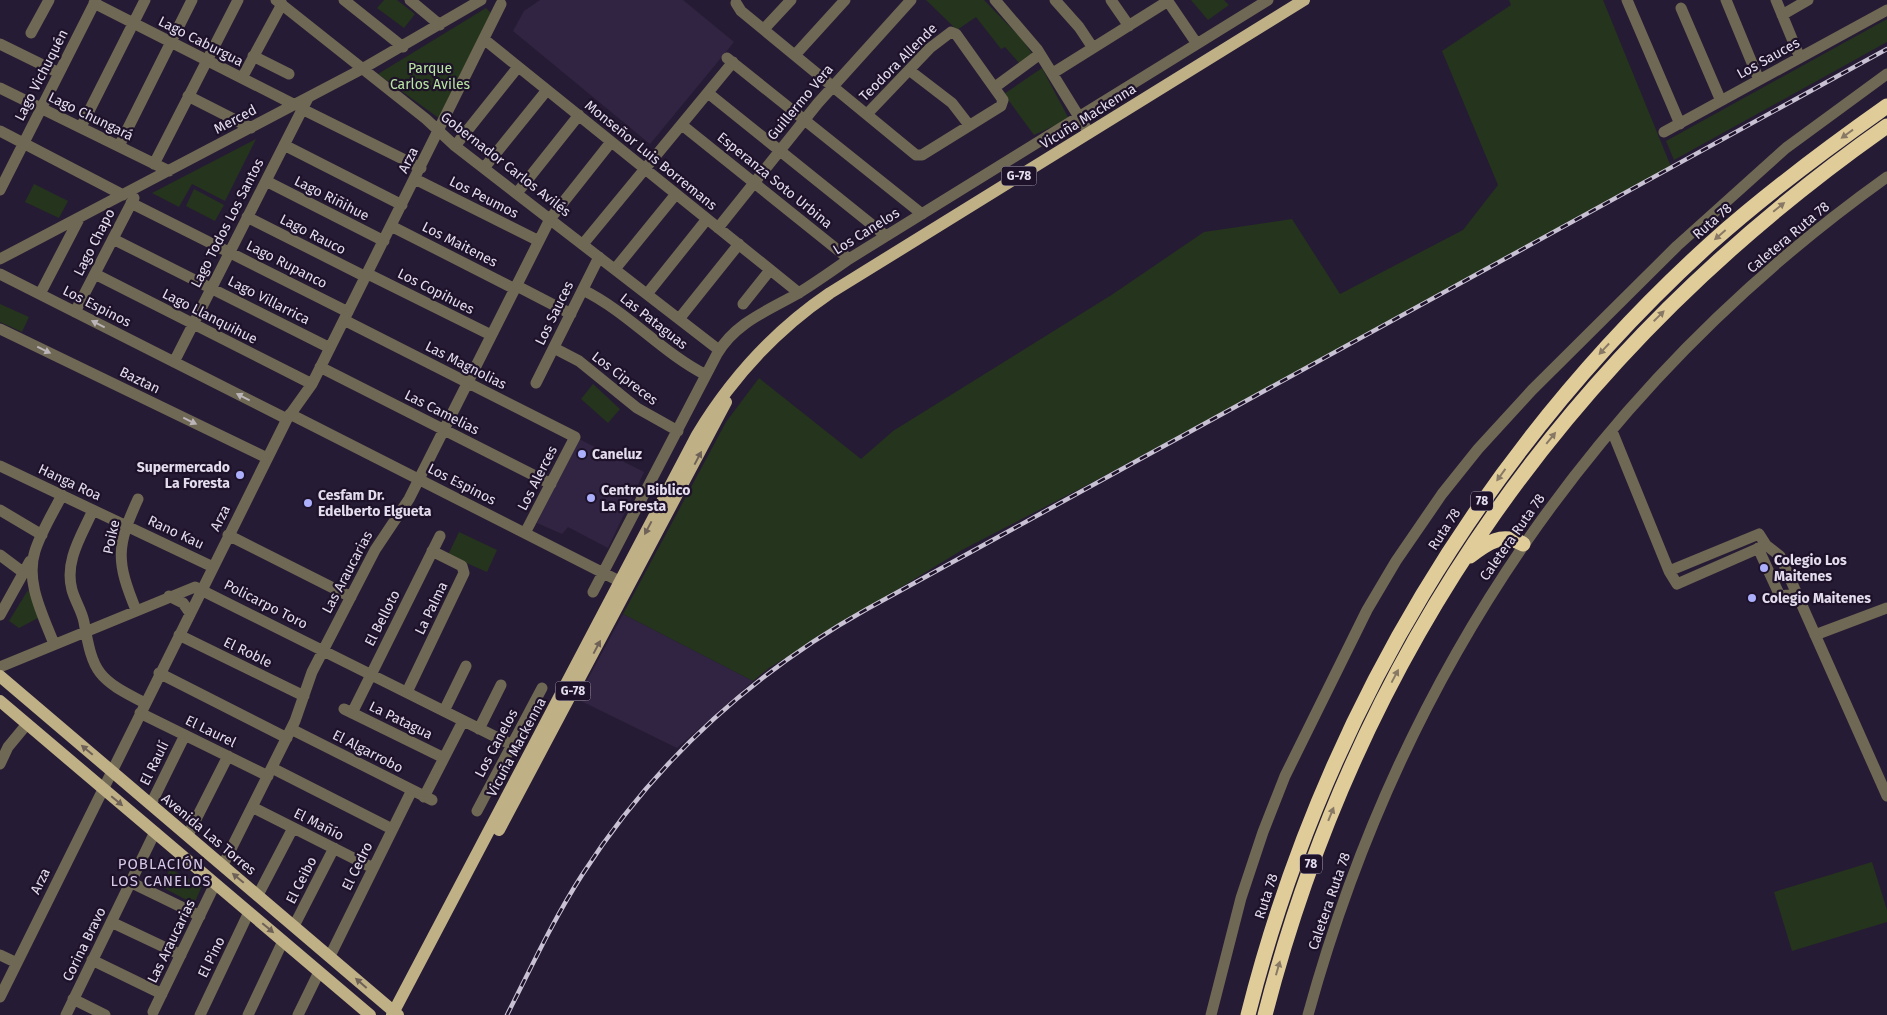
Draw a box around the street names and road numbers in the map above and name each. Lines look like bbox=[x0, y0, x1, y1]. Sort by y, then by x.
street label: Lago Caburgua bbox=[155, 13, 246, 70]
street label: Teodora Allende bbox=[856, 20, 941, 105]
street label: Lago Vichuquén bbox=[11, 27, 72, 124]
street label: Los Sauces bbox=[1734, 34, 1803, 83]
street label: Guillermo Vera bbox=[764, 61, 837, 144]
street label: Vicuña Mackenna bbox=[1037, 80, 1139, 153]
street label: Lago Chungará bbox=[45, 88, 136, 144]
street label: Monseñor Luis Borremans bbox=[581, 97, 721, 214]
street label: Merced bbox=[211, 101, 259, 138]
street label: Gobernador Carlos Avilés bbox=[437, 108, 574, 221]
street label: Esperanza Soto Urbina bbox=[714, 129, 836, 232]
street label: Arza bbox=[395, 144, 422, 176]
street label: Lago Todos Los Santos bbox=[187, 155, 268, 291]
road number: G-78 bbox=[1002, 167, 1036, 186]
street label: Lago Riñihue bbox=[291, 172, 372, 225]
street label: Los Peumos bbox=[446, 173, 522, 222]
street label: Caletera Ruta 78 bbox=[1744, 198, 1833, 277]
street label: Ruta 78 bbox=[1689, 200, 1736, 243]
street label: Los Canelos bbox=[830, 204, 903, 258]
street label: Lago Chapo bbox=[70, 206, 119, 279]
street label: Lago Rauco bbox=[277, 211, 349, 258]
street label: Los Maitenes bbox=[419, 218, 501, 271]
street label: Lago Rupanco bbox=[244, 237, 330, 292]
street label: Los Copihues bbox=[395, 265, 477, 318]
street label: Lago Villarrica bbox=[225, 273, 313, 328]
street label: Los Sauces bbox=[532, 278, 577, 348]
street label: Los Espinos bbox=[60, 282, 134, 331]
street label: Lago Llanquihue bbox=[159, 285, 260, 348]
street label: Las Pataguas bbox=[616, 290, 691, 353]
street label: Las Magnolias bbox=[422, 338, 510, 393]
street label: Los Cipreces bbox=[588, 348, 661, 409]
street label: Baztan bbox=[117, 363, 163, 398]
street label: Las Camelias bbox=[402, 386, 482, 439]
street label: Los Alerces bbox=[514, 443, 561, 513]
street label: Hanga Roa bbox=[36, 460, 104, 504]
street label: Los Espinos bbox=[425, 460, 499, 509]
street label: Caletera Ruta 78 bbox=[1476, 490, 1549, 584]
road number: 78 bbox=[1471, 492, 1493, 511]
street label: Arza bbox=[207, 502, 234, 534]
street label: Ruta 78 bbox=[1425, 505, 1464, 553]
street label: Rano Kau bbox=[145, 512, 207, 553]
street label: Poike bbox=[100, 518, 123, 556]
street label: Las Araucarias bbox=[319, 528, 376, 616]
street label: Policarpo Toro bbox=[221, 576, 310, 633]
street label: La Palma bbox=[411, 579, 452, 637]
street label: El Belloto bbox=[361, 587, 404, 649]
street label: El Roble bbox=[221, 633, 275, 671]
road number: G-78 bbox=[556, 681, 590, 700]
street label: Vicuña Mackenna bbox=[483, 695, 550, 800]
street label: La Patagua bbox=[366, 698, 435, 743]
street label: Los Canelos bbox=[471, 706, 522, 780]
street label: El Laurel bbox=[183, 712, 239, 751]
street label: El Algarrobo bbox=[330, 726, 406, 777]
street label: El Raulí bbox=[136, 738, 172, 788]
street label: Avenida Las Torres bbox=[158, 790, 260, 879]
street label: El Mañío bbox=[291, 805, 347, 844]
street label: El Cedro bbox=[338, 839, 376, 893]
street label: Caletera Ruta 78 bbox=[1305, 850, 1354, 952]
street label: El Ceibo bbox=[282, 854, 321, 907]
road number: 78 bbox=[1300, 854, 1322, 874]
street label: Arza bbox=[27, 865, 54, 897]
street label: Ruta 78 bbox=[1251, 871, 1282, 921]
street label: Las Araucarias bbox=[144, 896, 199, 986]
street label: Corina Bravo bbox=[59, 904, 110, 984]
street label: El Pino bbox=[194, 934, 229, 981]

